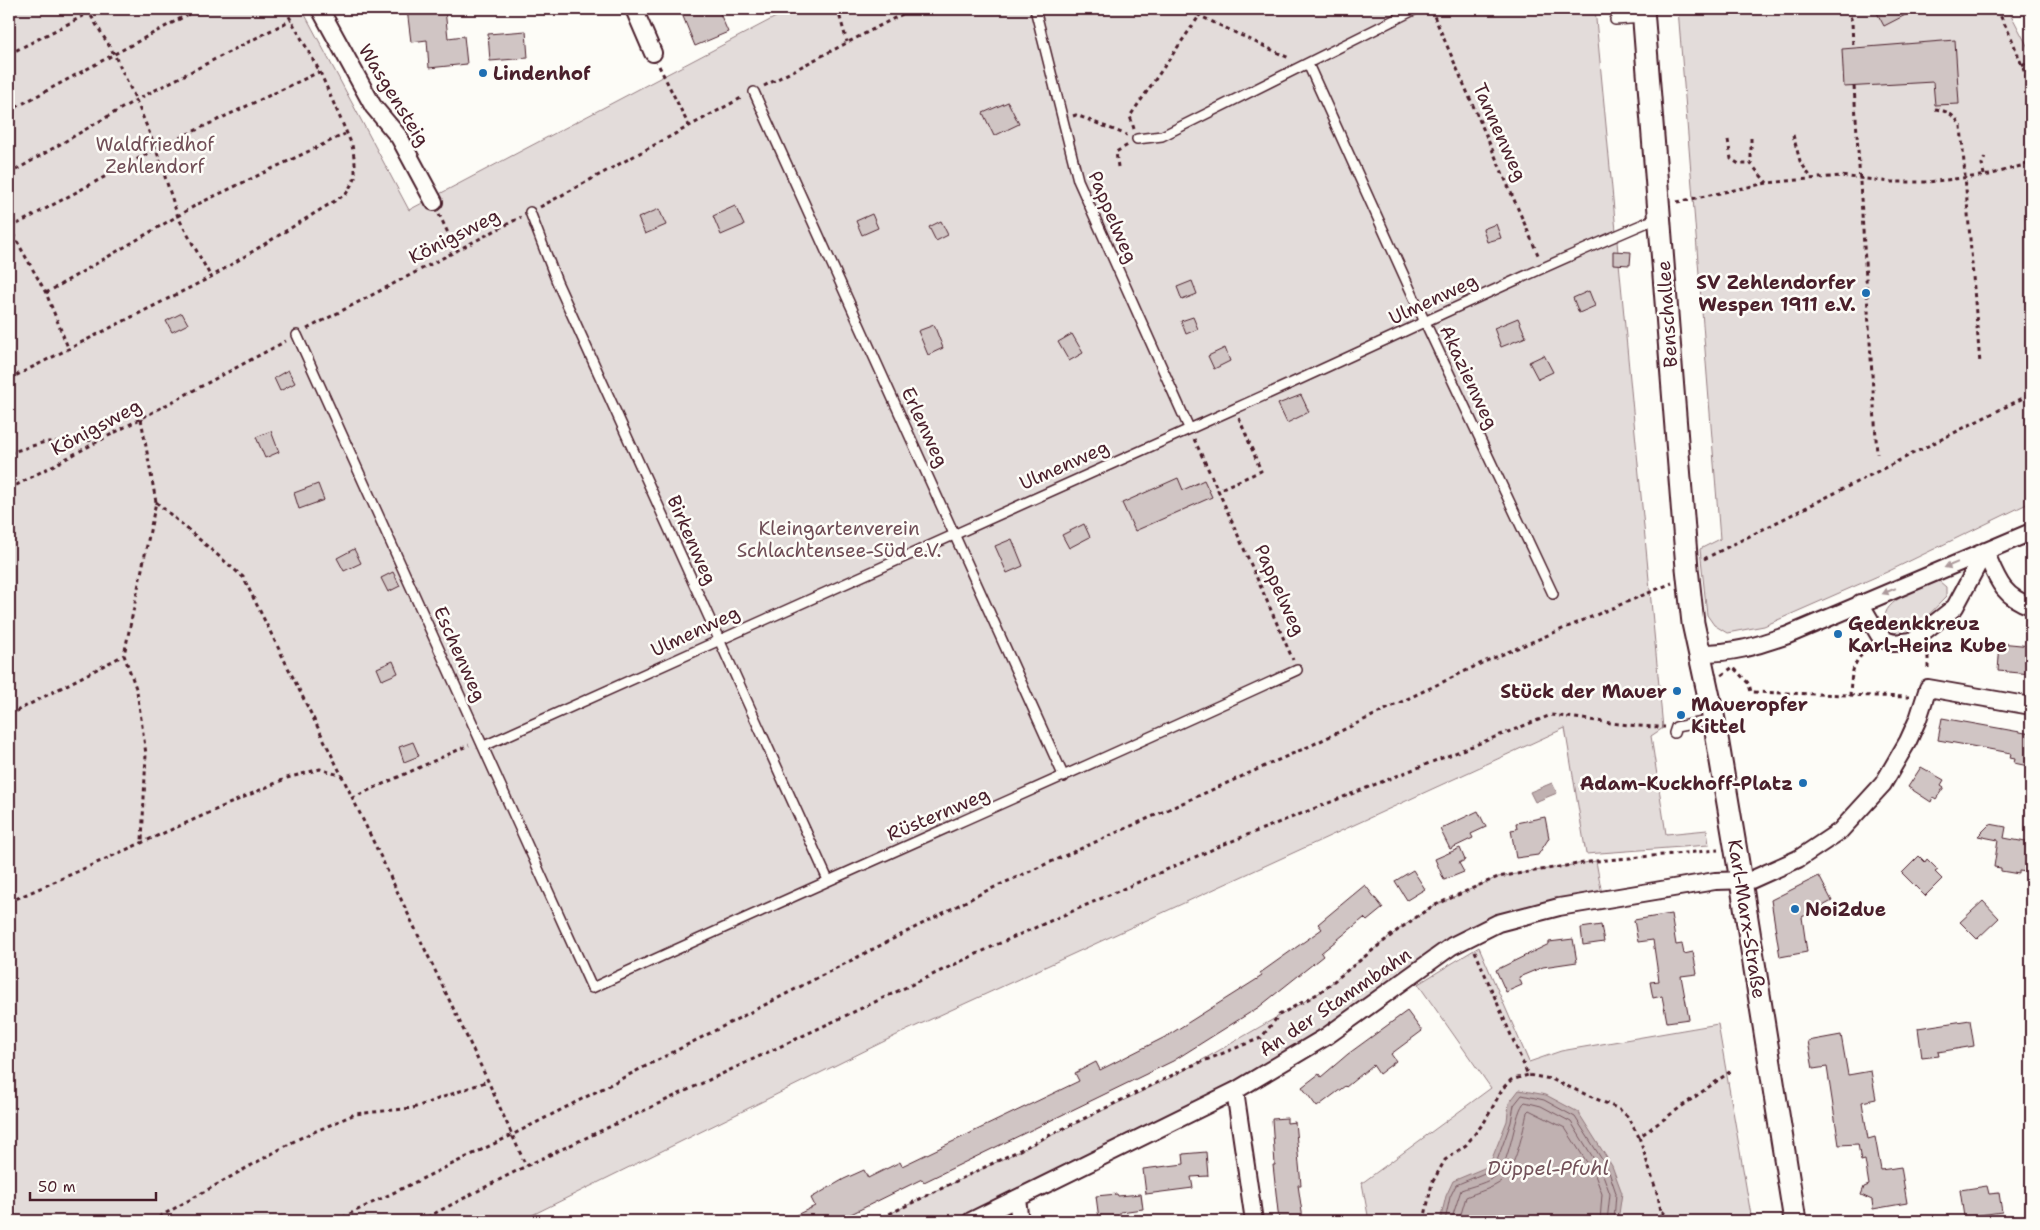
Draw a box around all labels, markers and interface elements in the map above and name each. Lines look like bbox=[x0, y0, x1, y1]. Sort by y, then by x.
street label: Wasgensteig bbox=[353, 39, 435, 151]
place label: Lindenhof bbox=[493, 61, 591, 86]
marker: Lindenhof bbox=[477, 67, 489, 79]
street label: Tannenweg bbox=[1467, 79, 1533, 185]
park label: Waldfriedhof Zehlendorf bbox=[95, 132, 216, 179]
street label: Pappelweg bbox=[1082, 167, 1144, 267]
street label: Königsweg bbox=[404, 202, 504, 270]
street label: Benschallee bbox=[1651, 260, 1683, 368]
street label: Ulmenweg bbox=[1385, 268, 1481, 330]
place label: SV Zehlendorfer Wespen 1911 e.V. bbox=[1696, 270, 1856, 317]
marker: SV Zehlendorfer Wespen 1911 e.V. bbox=[1860, 287, 1872, 299]
street label: Akazienweg bbox=[1434, 321, 1504, 433]
street label: Erlenweg bbox=[896, 383, 954, 471]
street label: Königsweg bbox=[47, 393, 145, 461]
street label: Ulmenweg bbox=[1015, 434, 1113, 496]
street label: Birkenweg bbox=[661, 491, 723, 589]
park label: Kleingartenverein Schlachtensee-Süd e.V. bbox=[737, 516, 941, 563]
street label: Pappelweg bbox=[1249, 540, 1311, 640]
one-way arrow bbox=[1943, 561, 1958, 569]
one-way arrow bbox=[1881, 588, 1896, 596]
street label: Ulmenweg bbox=[647, 600, 743, 662]
street label: Eschenweg bbox=[428, 602, 492, 706]
place label: Gedenkkreuz Karl-Heinz Kube bbox=[1848, 611, 2007, 658]
marker: Gedenkkreuz Karl-Heinz Kube bbox=[1832, 628, 1844, 640]
place label: Stück der Mauer bbox=[1500, 679, 1667, 704]
marker: Stück der Mauer bbox=[1671, 685, 1683, 697]
place label: Maueropfer Kittel bbox=[1691, 692, 1808, 739]
marker: Maueropfer Kittel bbox=[1675, 709, 1687, 721]
place label: Adam-Kuckhoff-Platz bbox=[1580, 771, 1793, 796]
marker: Adam-Kuckhoff-Platz bbox=[1797, 777, 1809, 789]
street label: Rüsternweg bbox=[883, 781, 993, 847]
street label: Karl-Marx-Straße bbox=[1722, 838, 1772, 1000]
place label: Noi2due bbox=[1805, 897, 1886, 922]
marker: Noi2due bbox=[1789, 903, 1801, 915]
street label: An der Stammbahn bbox=[1254, 942, 1416, 1062]
water label: Düppel-Pfuhl bbox=[1487, 1155, 1609, 1181]
scale bar bbox=[30, 1170, 156, 1202]
text: 50 m bbox=[38, 1177, 76, 1197]

